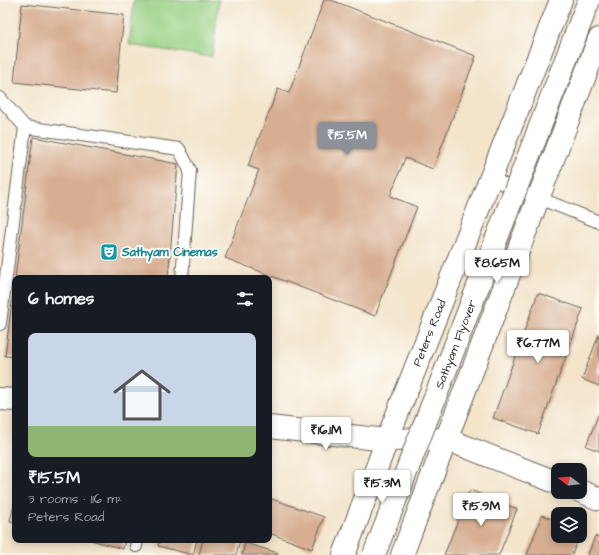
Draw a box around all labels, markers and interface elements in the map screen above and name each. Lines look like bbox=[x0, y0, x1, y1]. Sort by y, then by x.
pin: ₹15.5M bbox=[314, 122, 380, 156]
text: ₹15.5M bbox=[327, 126, 367, 144]
theatre icon: Sathyam Cinemas bbox=[99, 242, 119, 262]
place label: Sathyam Cinemas bbox=[121, 244, 218, 262]
pin: ₹8.65M bbox=[464, 250, 530, 284]
text: ₹8.65M bbox=[474, 254, 520, 272]
text: 6 homes bbox=[28, 287, 94, 311]
icon: filters bbox=[234, 288, 256, 310]
street label: Peters Road bbox=[409, 297, 451, 369]
street label: Sathyam Flyover bbox=[431, 297, 481, 392]
pin: ₹6.77M bbox=[505, 330, 571, 364]
text: ₹6.77M bbox=[516, 334, 560, 352]
icon: home bbox=[106, 359, 178, 431]
pin: ₹16.1M bbox=[293, 417, 359, 451]
text: ₹16.1M bbox=[310, 421, 342, 439]
north arrow bbox=[551, 463, 587, 499]
map controls bbox=[551, 463, 587, 543]
text: ₹15.5M bbox=[28, 466, 80, 490]
pin: ₹15.3M bbox=[349, 470, 415, 504]
text: ₹15.3M bbox=[363, 474, 401, 492]
text: 3 rooms · 116 m² bbox=[28, 490, 122, 508]
pin: ₹15.9M bbox=[448, 493, 514, 527]
text: ₹15.9M bbox=[462, 497, 500, 515]
button: layers bbox=[551, 507, 587, 543]
text: Peters Road bbox=[28, 508, 104, 526]

